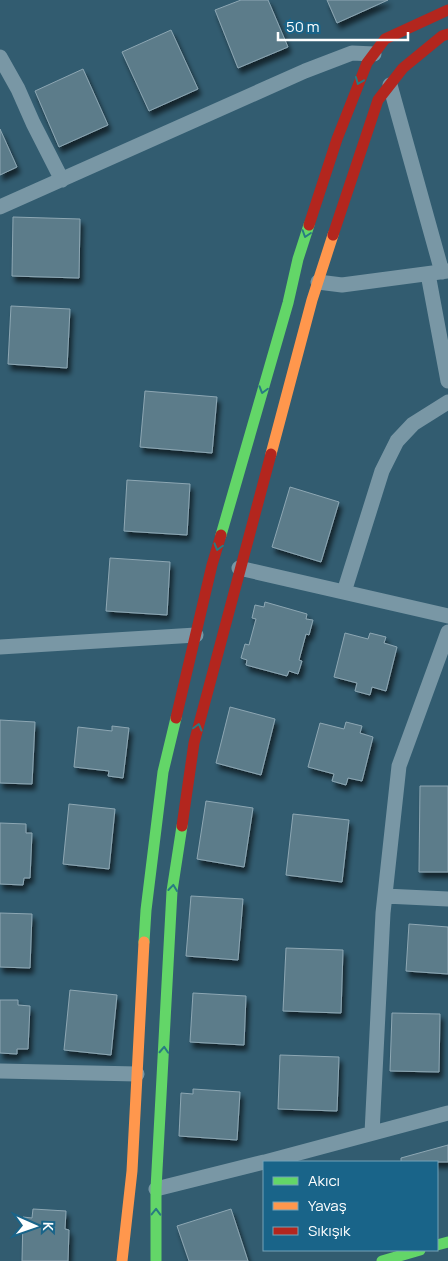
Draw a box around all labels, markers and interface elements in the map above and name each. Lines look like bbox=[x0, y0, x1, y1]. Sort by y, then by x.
scale bar bbox=[278, 10, 408, 42]
text: 50 m bbox=[286, 16, 320, 37]
one-way arrow bbox=[355, 76, 365, 84]
one-way arrow bbox=[302, 229, 312, 238]
one-way arrow bbox=[258, 386, 268, 394]
one-way arrow bbox=[213, 542, 223, 550]
one-way arrow bbox=[192, 723, 203, 732]
one-way arrow bbox=[167, 883, 177, 892]
one-way arrow bbox=[158, 1046, 169, 1054]
legend bbox=[263, 1161, 438, 1251]
text: Akıcı bbox=[308, 1170, 340, 1191]
text: Yavaş bbox=[308, 1195, 347, 1216]
north arrow bbox=[10, 1201, 60, 1251]
one-way arrow bbox=[151, 1208, 161, 1216]
text: Sıkışık bbox=[308, 1220, 351, 1241]
text: K bbox=[39, 1222, 58, 1232]

